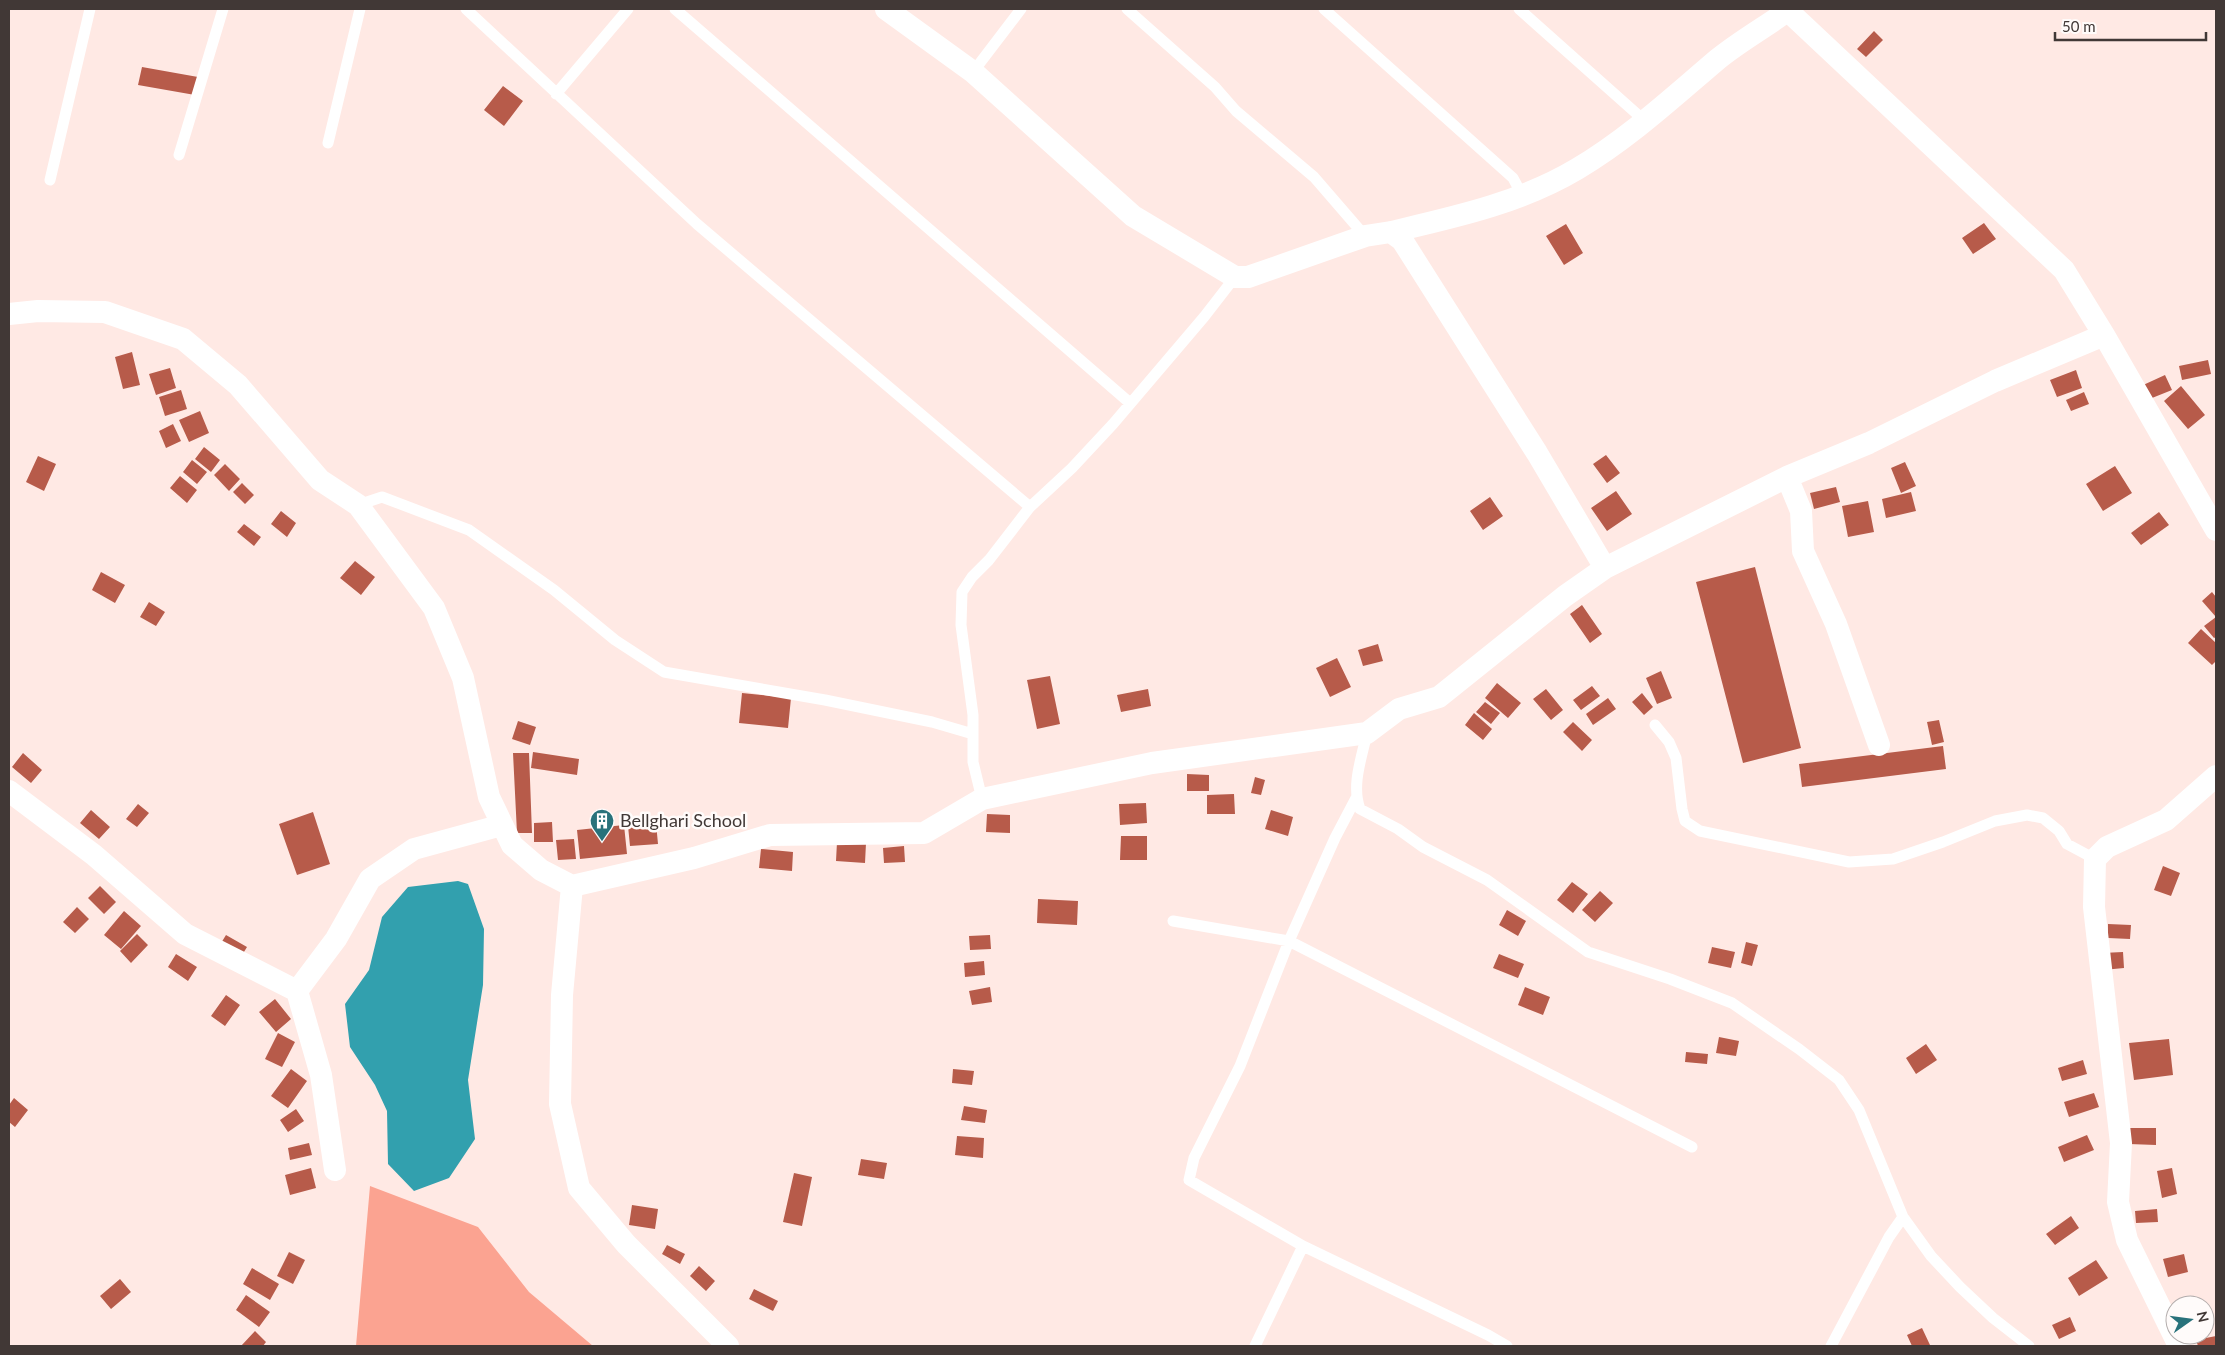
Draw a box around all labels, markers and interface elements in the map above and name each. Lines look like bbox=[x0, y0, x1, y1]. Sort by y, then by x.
scale bar bbox=[2055, 10, 2206, 42]
text: 50 m bbox=[2062, 17, 2096, 35]
building icon: Bellghari School bbox=[589, 808, 615, 842]
place label: Bellghari School bbox=[620, 809, 746, 831]
north arrow bbox=[2165, 1295, 2215, 1345]
text: N bbox=[2194, 1309, 2213, 1324]

